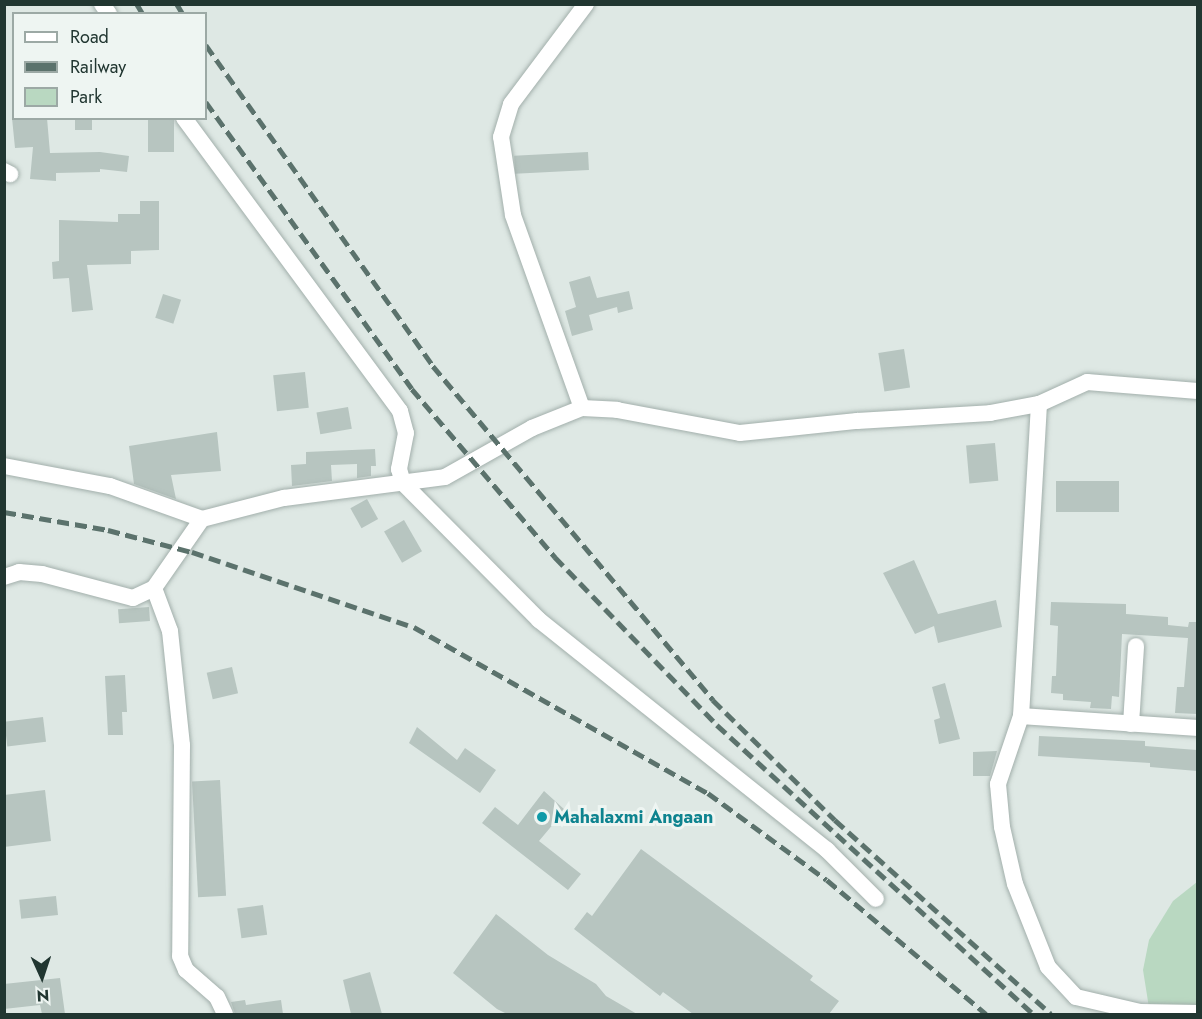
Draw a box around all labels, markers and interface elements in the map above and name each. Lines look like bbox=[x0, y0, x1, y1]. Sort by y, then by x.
legend bbox=[12, 12, 207, 120]
text: Road bbox=[70, 24, 109, 50]
text: Railway bbox=[70, 54, 126, 80]
text: Park bbox=[70, 84, 102, 110]
place label: Mahalaxmi Angaan bbox=[554, 806, 713, 828]
marker: Mahalaxmi Angaan bbox=[535, 810, 549, 824]
north arrow bbox=[12, 947, 72, 1007]
text: N bbox=[36, 984, 50, 1007]

